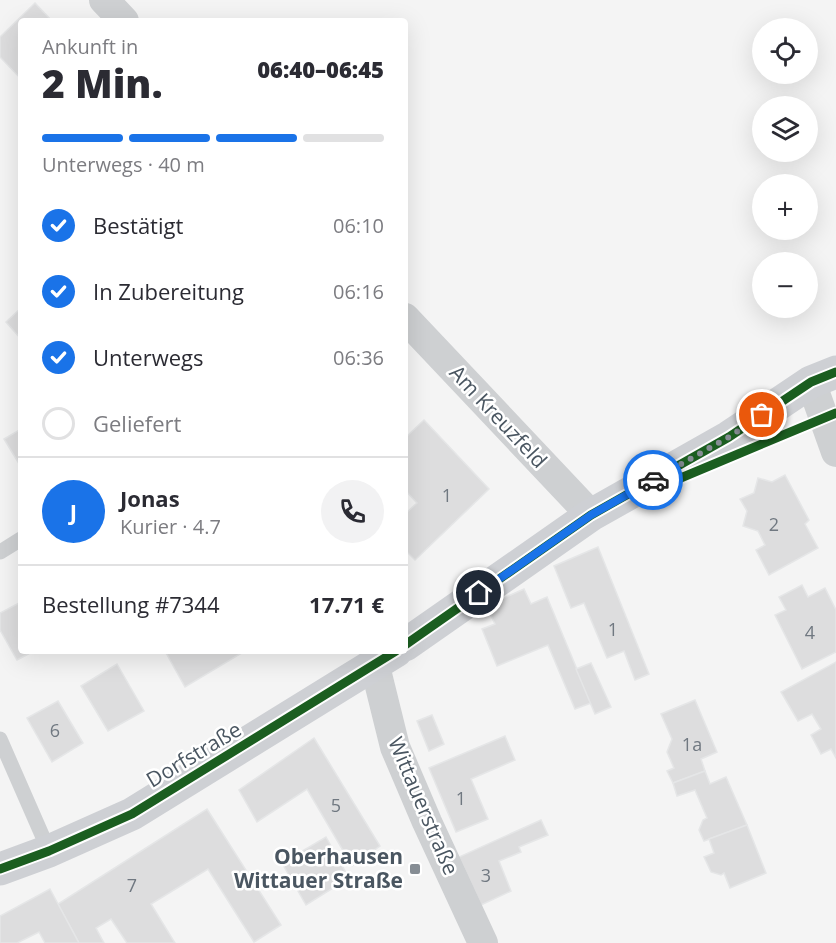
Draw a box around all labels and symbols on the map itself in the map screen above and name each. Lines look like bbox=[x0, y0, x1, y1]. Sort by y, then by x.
street label: Am Kreuzfeld bbox=[444, 359, 554, 474]
pin bbox=[736, 389, 787, 440]
courier bbox=[623, 450, 683, 510]
house number: 1 bbox=[442, 483, 452, 507]
house number: 2 bbox=[769, 512, 779, 536]
pin bbox=[453, 567, 504, 618]
house number: 1 bbox=[608, 617, 618, 641]
house number: 4 bbox=[805, 620, 815, 644]
street label: Dorfstraße bbox=[141, 715, 246, 793]
house number: 6 bbox=[50, 718, 60, 742]
street label: Wittauerstraße bbox=[382, 732, 466, 879]
house number: 1a bbox=[682, 732, 702, 756]
house number: 1 bbox=[456, 786, 466, 810]
house number: 5 bbox=[331, 793, 341, 817]
place label: Oberhausen Wittauer Straße bbox=[234, 842, 403, 894]
marker: Oberhausen Wittauer Straße bbox=[408, 862, 422, 876]
house number: 3 bbox=[481, 863, 491, 887]
house number: 7 bbox=[127, 873, 137, 897]

